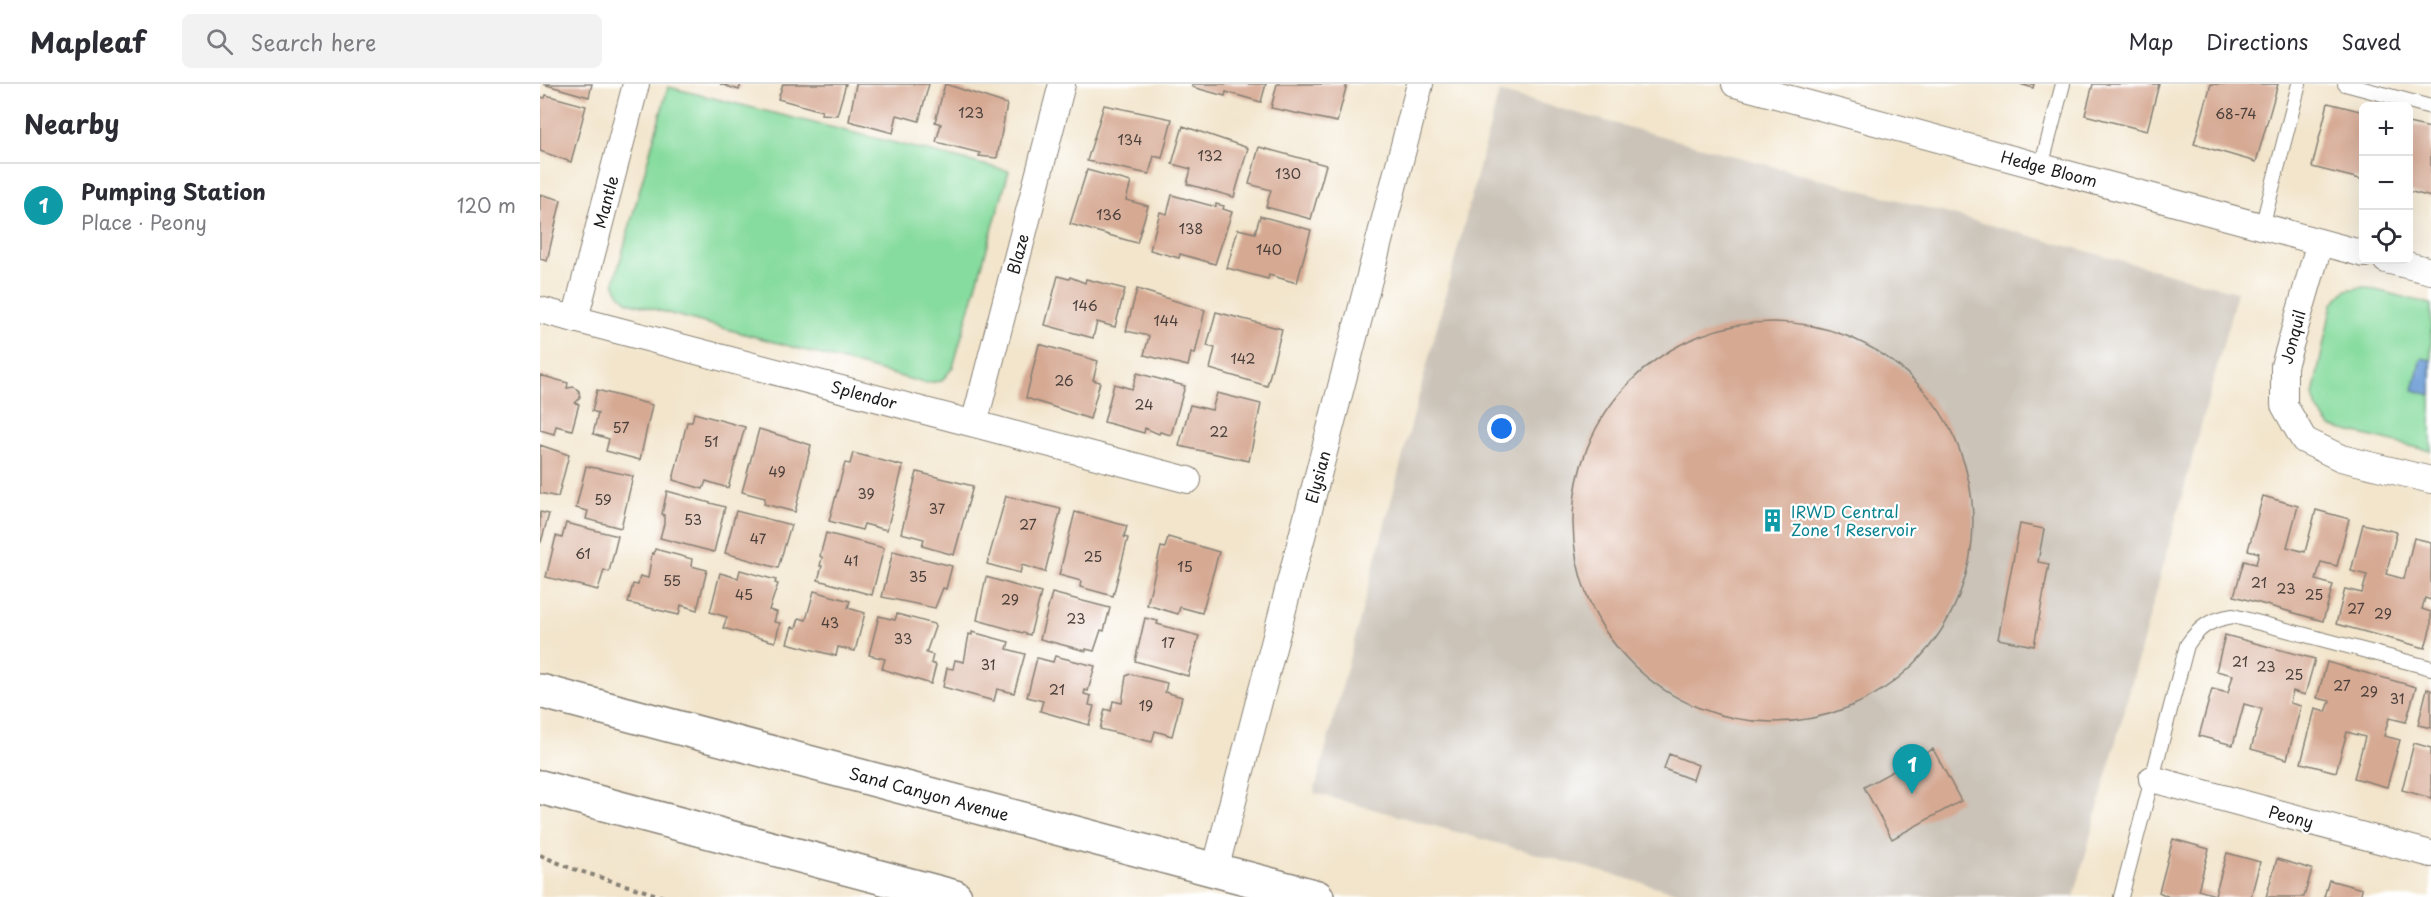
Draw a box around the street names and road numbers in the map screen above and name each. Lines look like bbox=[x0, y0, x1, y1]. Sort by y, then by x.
street label: Hedge Bloom bbox=[1998, 144, 2100, 192]
street label: Mantle bbox=[586, 173, 624, 231]
street label: Blaze bbox=[1000, 231, 1034, 277]
street label: Jonquil bbox=[2273, 307, 2311, 366]
street label: Splendor bbox=[829, 374, 900, 414]
street label: Elysian bbox=[1298, 448, 1336, 506]
street label: Sand Canyon Avenue bbox=[847, 760, 1012, 826]
street label: Peony bbox=[2266, 799, 2316, 834]

